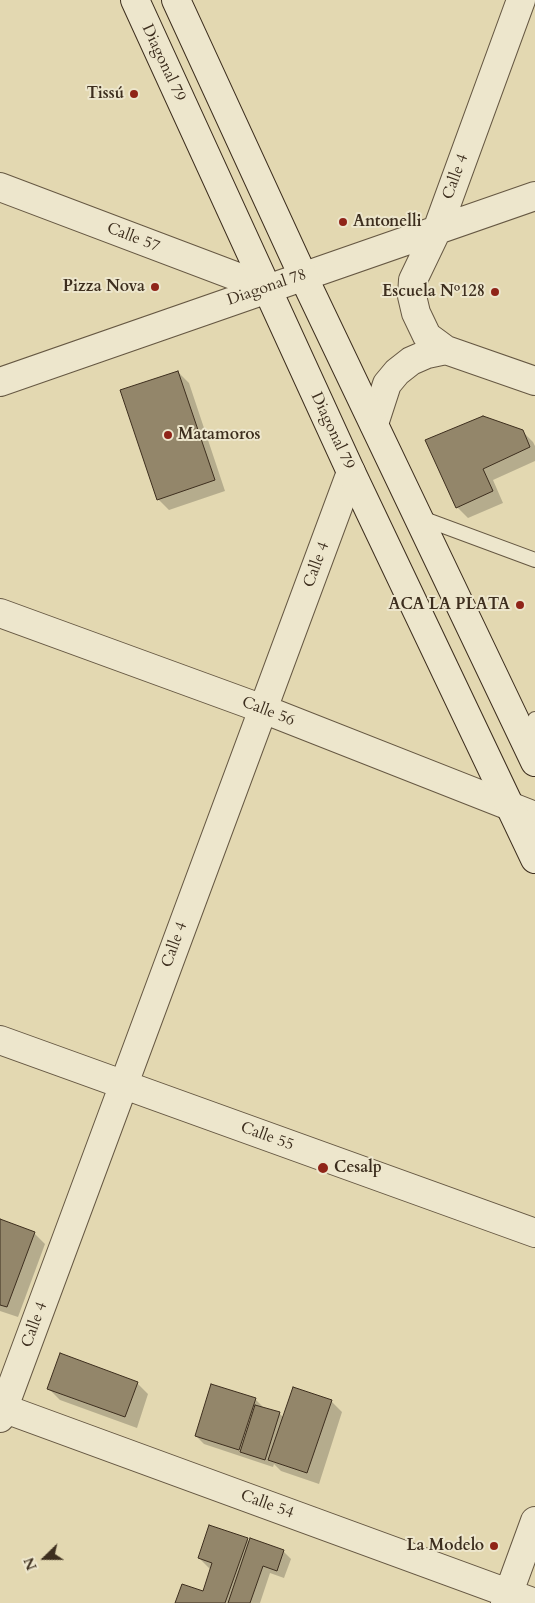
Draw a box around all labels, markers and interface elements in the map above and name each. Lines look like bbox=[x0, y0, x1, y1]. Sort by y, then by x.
street label: Diagonal 79 bbox=[137, 21, 189, 105]
place label: Tissú bbox=[87, 84, 124, 104]
marker: Tissú bbox=[128, 88, 140, 100]
street label: Calle 4 bbox=[439, 152, 473, 202]
place label: Antonelli bbox=[353, 212, 422, 232]
marker: Antonelli bbox=[337, 216, 349, 228]
street label: Calle 57 bbox=[104, 219, 162, 257]
street label: Diagonal 78 bbox=[225, 265, 309, 311]
place label: Pizza Nova bbox=[63, 277, 145, 297]
marker: Pizza Nova bbox=[149, 281, 161, 293]
place label: Escuela Nº128 bbox=[382, 282, 485, 302]
marker: Escuela Nº128 bbox=[489, 286, 501, 298]
street label: Diagonal 79 bbox=[306, 389, 358, 473]
place label: Matamoros bbox=[178, 425, 260, 445]
marker: Matamoros bbox=[162, 429, 174, 441]
street label: Calle 4 bbox=[300, 540, 334, 590]
place label: ACA LA PLATA bbox=[388, 595, 510, 615]
marker: ACA LA PLATA bbox=[514, 599, 526, 611]
street label: Calle 56 bbox=[239, 693, 297, 731]
street label: Calle 4 bbox=[158, 920, 192, 970]
street label: Calle 55 bbox=[238, 1119, 296, 1155]
place label: Cesalp bbox=[334, 1158, 382, 1178]
marker: Cesalp bbox=[316, 1161, 330, 1175]
street label: Calle 4 bbox=[18, 1300, 52, 1350]
street label: Calle 54 bbox=[238, 1487, 296, 1523]
north arrow bbox=[20, 1533, 70, 1583]
place label: La Modelo bbox=[406, 1536, 484, 1556]
marker: La Modelo bbox=[488, 1540, 500, 1552]
text: N bbox=[20, 1555, 42, 1573]

